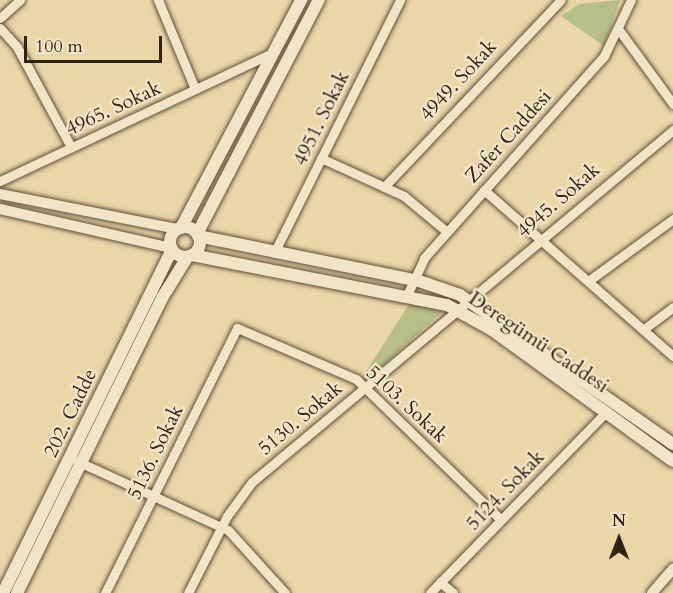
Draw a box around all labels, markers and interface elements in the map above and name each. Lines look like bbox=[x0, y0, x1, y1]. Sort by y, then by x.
scale bar bbox=[27, 24, 165, 62]
text: 100 m bbox=[35, 34, 83, 59]
street label: 4949. Sokak bbox=[414, 34, 502, 126]
street label: 4951. Sokak bbox=[288, 67, 354, 169]
street label: 4965. Sokak bbox=[62, 76, 164, 140]
street label: Zafer Caddesi bbox=[460, 84, 556, 188]
street label: 4945. Sokak bbox=[512, 157, 604, 243]
street label: Deregümü Caddesi bbox=[464, 286, 614, 398]
street label: 5103. Sokak bbox=[361, 360, 453, 448]
street label: 202. Cadde bbox=[38, 365, 102, 461]
street label: 5130. Sokak bbox=[253, 376, 347, 460]
street label: 5136. Sokak bbox=[122, 401, 188, 503]
street label: 5124. Sokak bbox=[461, 445, 549, 535]
north arrow bbox=[589, 509, 649, 569]
text: N bbox=[612, 510, 626, 532]

